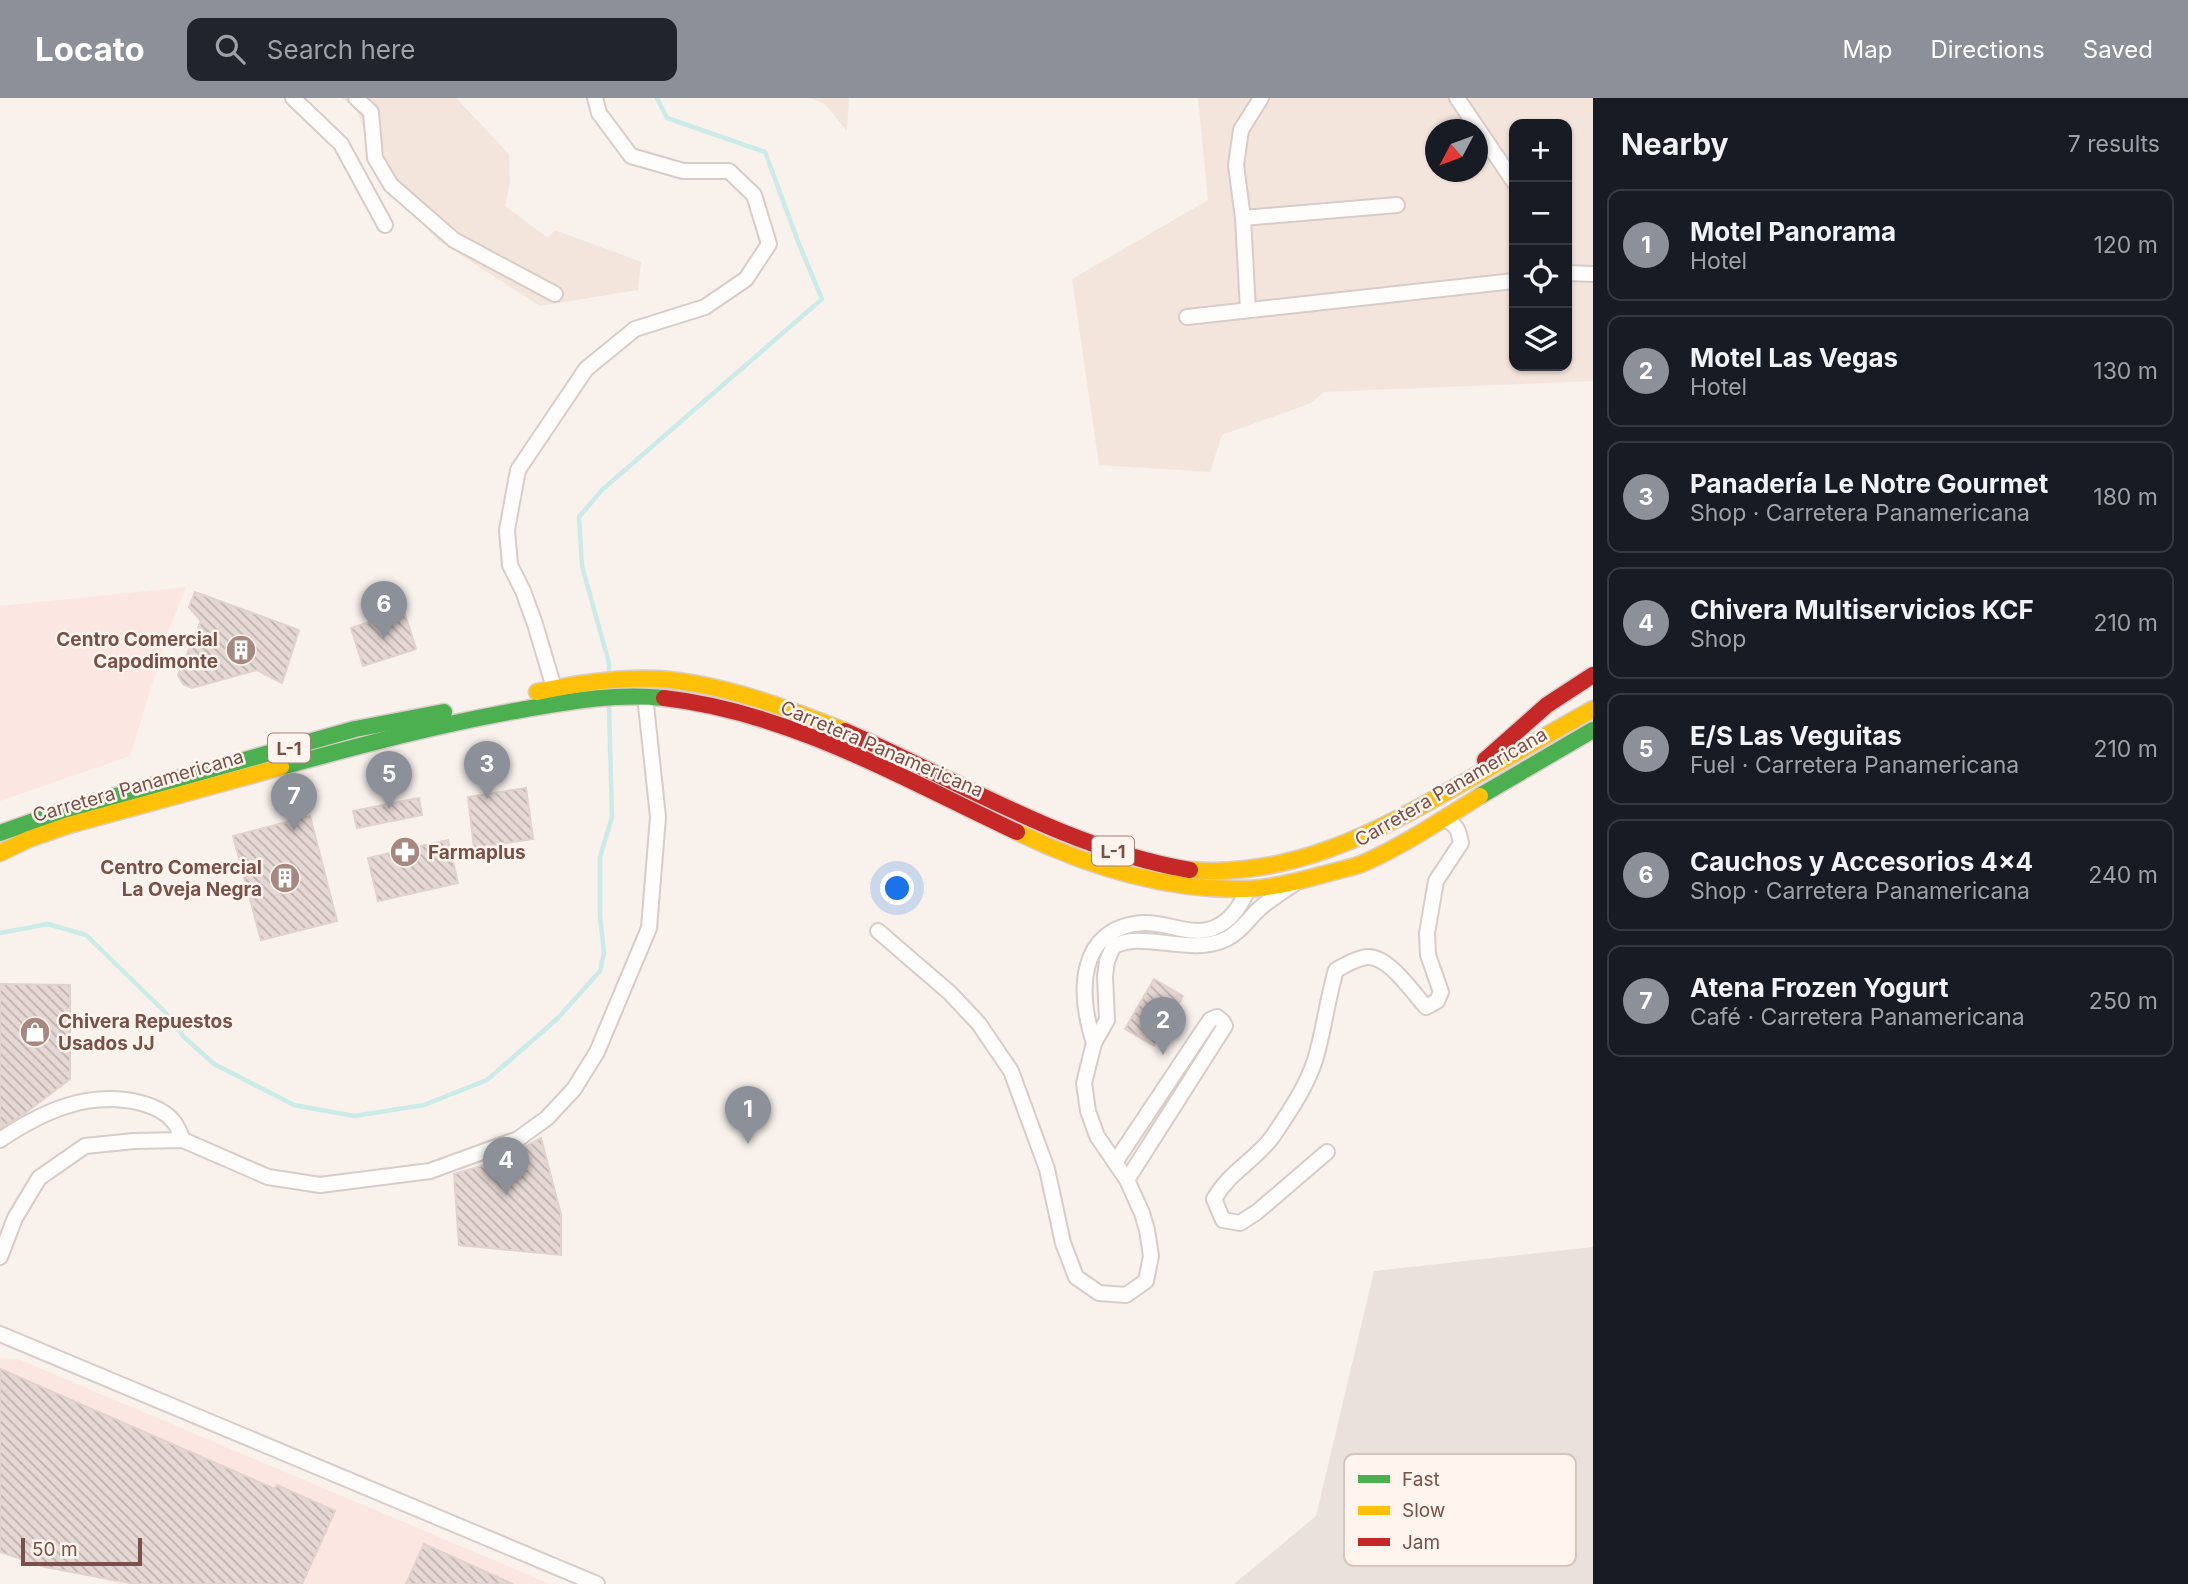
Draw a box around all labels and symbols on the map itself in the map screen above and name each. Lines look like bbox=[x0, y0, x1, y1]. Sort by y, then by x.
north arrow bbox=[1425, 119, 1488, 182]
pin: 6 bbox=[361, 581, 407, 639]
place label: Centro Comercial Capodimonte bbox=[56, 628, 218, 673]
building icon: Centro Comercial Capodimonte bbox=[224, 633, 258, 667]
street label: Carretera Panamericana bbox=[777, 696, 987, 802]
street label: Carretera Panamericana bbox=[1351, 722, 1551, 852]
road number: L-1 bbox=[268, 734, 310, 762]
pin: 3 bbox=[464, 741, 510, 799]
street label: Carretera Panamericana bbox=[30, 745, 246, 827]
pin: 5 bbox=[366, 751, 412, 809]
pin: 7 bbox=[271, 773, 317, 831]
pharmacy icon: Farmaplus bbox=[388, 835, 422, 869]
road number: L-1 bbox=[1092, 836, 1134, 866]
place label: Farmaplus bbox=[428, 841, 526, 864]
place label: Centro Comercial La Oveja Negra bbox=[100, 856, 262, 901]
building icon: Centro Comercial La Oveja Negra bbox=[268, 861, 302, 895]
your location bbox=[880, 871, 914, 905]
pin: 2 bbox=[1140, 997, 1186, 1055]
place label: Chivera Repuestos Usados JJ bbox=[58, 1010, 233, 1055]
shop icon: Chivera Repuestos Usados JJ bbox=[18, 1015, 52, 1049]
pin: 1 bbox=[725, 1086, 771, 1144]
pin: 4 bbox=[483, 1137, 529, 1195]
legend bbox=[1344, 1454, 1576, 1566]
text: Fast bbox=[1402, 1468, 1440, 1491]
text: Slow bbox=[1402, 1499, 1445, 1522]
text: Jam bbox=[1402, 1531, 1440, 1554]
scale bar bbox=[21, 1535, 142, 1567]

